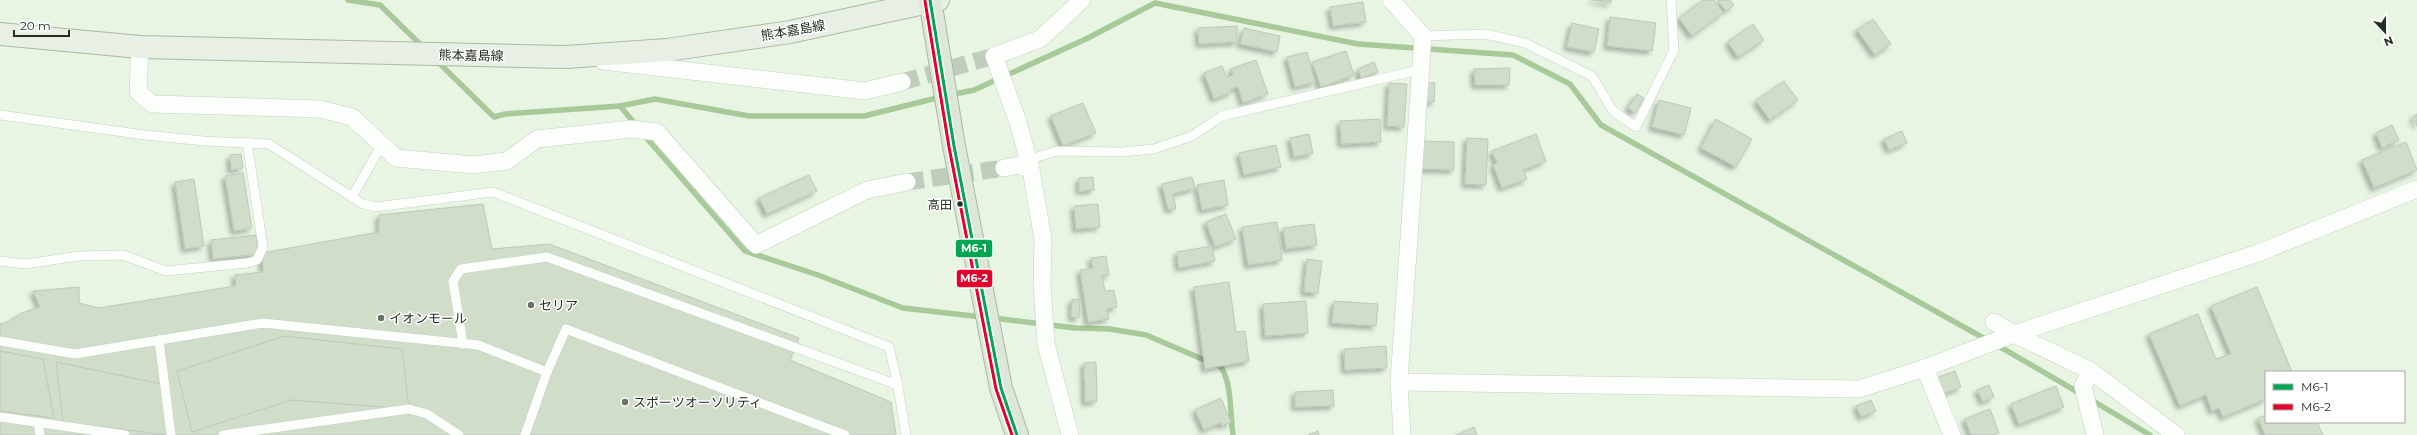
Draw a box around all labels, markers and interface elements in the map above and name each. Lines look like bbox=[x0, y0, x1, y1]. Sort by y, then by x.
scale bar bbox=[14, 12, 69, 38]
north arrow bbox=[2365, 12, 2405, 52]
street label: 熊本嘉島線 bbox=[760, 16, 826, 44]
text: 20 m bbox=[20, 18, 51, 33]
text: N bbox=[2382, 33, 2395, 49]
street label: 熊本嘉島線 bbox=[438, 46, 504, 64]
place label: 高田 bbox=[928, 197, 952, 212]
marker: 高田 bbox=[955, 199, 965, 209]
line badge: M6-1 bbox=[955, 239, 993, 258]
text: M6-1 bbox=[961, 241, 987, 255]
line badge: M6-2 bbox=[956, 269, 993, 288]
text: M6-2 bbox=[960, 271, 989, 285]
place label: セリア bbox=[539, 297, 578, 313]
marker: セリア bbox=[526, 300, 536, 310]
place label: イオンモール bbox=[389, 310, 467, 326]
marker: イオンモール bbox=[376, 313, 386, 323]
legend bbox=[2265, 371, 2405, 423]
text: M6-1 bbox=[2301, 379, 2329, 394]
place label: スポーツオーソリティ bbox=[633, 394, 762, 410]
marker: スポーツオーソリティ bbox=[620, 397, 630, 407]
text: M6-2 bbox=[2301, 399, 2331, 414]

